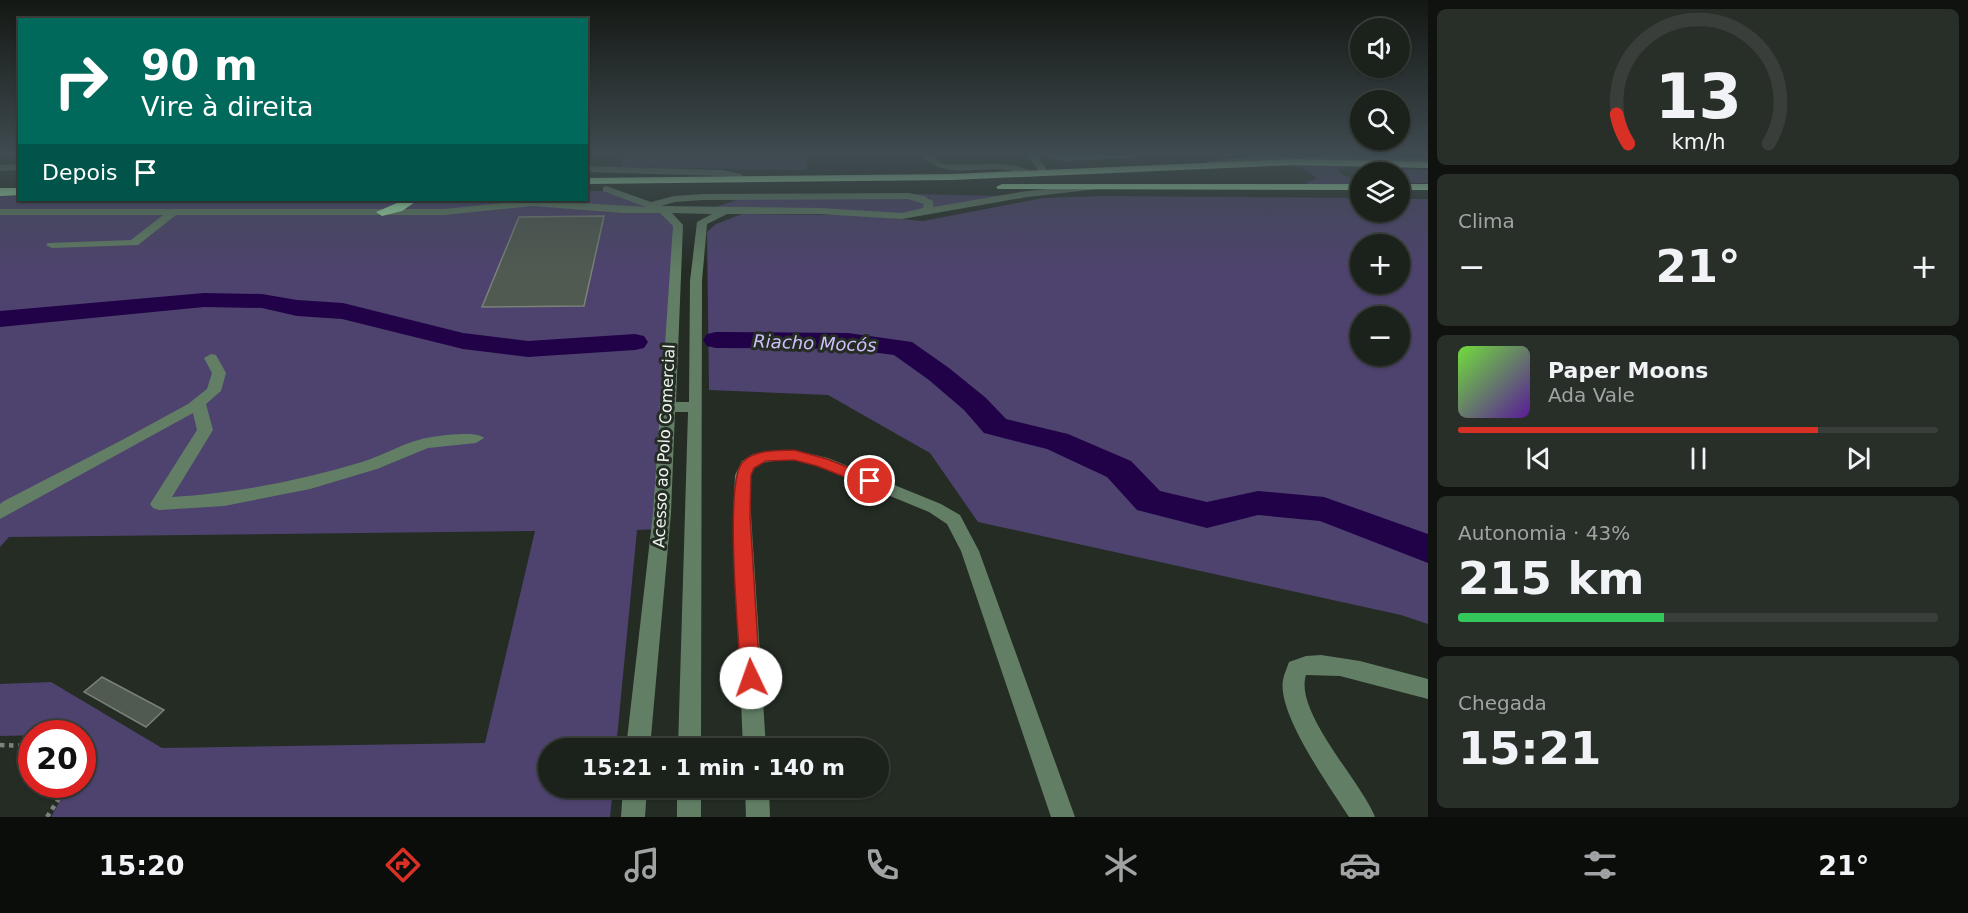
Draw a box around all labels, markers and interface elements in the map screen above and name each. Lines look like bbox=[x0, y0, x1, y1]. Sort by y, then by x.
map controls bbox=[1350, 18, 1410, 366]
button: sound bbox=[1350, 18, 1410, 78]
text: 90 m bbox=[141, 41, 258, 90]
icon: right bbox=[42, 42, 120, 120]
text: 13 bbox=[1655, 60, 1741, 133]
button: search bbox=[1350, 90, 1410, 150]
text: Vire à direita bbox=[141, 91, 314, 122]
text: km/h bbox=[1671, 129, 1725, 154]
icon: arrive bbox=[129, 156, 162, 189]
text: Depois bbox=[42, 160, 117, 185]
button: layers bbox=[1350, 162, 1410, 222]
text: Clima bbox=[1458, 209, 1515, 233]
button: + bbox=[1350, 234, 1410, 294]
text: 21° bbox=[1655, 240, 1741, 293]
text: − bbox=[1458, 247, 1486, 286]
text: + bbox=[1910, 247, 1938, 286]
button: − bbox=[1350, 306, 1410, 366]
water label: Riacho Mocós bbox=[753, 330, 877, 356]
street label: Acesso ao Polo Comercial bbox=[649, 344, 679, 548]
text: Paper Moons bbox=[1548, 358, 1708, 383]
text: Ada Vale bbox=[1548, 383, 1635, 407]
icon: previous bbox=[1522, 442, 1555, 475]
icon: pause bbox=[1682, 442, 1715, 475]
icon: next bbox=[1842, 442, 1875, 475]
pin bbox=[844, 455, 895, 506]
icon: arrive bbox=[853, 464, 886, 497]
text: Autonomia · 43% bbox=[1458, 521, 1630, 545]
text: 215 km bbox=[1458, 552, 1644, 605]
position arrow bbox=[719, 646, 783, 710]
text: Chegada bbox=[1458, 691, 1547, 715]
speed limit sign: 20 bbox=[18, 720, 96, 798]
text: 15:21 bbox=[1458, 722, 1601, 775]
text: 15:21 · 1 min · 140 m bbox=[582, 755, 845, 780]
icon: directions bbox=[382, 844, 424, 886]
icon: music bbox=[621, 844, 663, 886]
icon: phone bbox=[861, 844, 903, 886]
icon: climate bbox=[1100, 844, 1142, 886]
icon: car bbox=[1339, 844, 1381, 886]
icon: filters bbox=[1579, 844, 1621, 886]
text: 15:20 bbox=[99, 850, 185, 881]
text: 21° bbox=[1818, 850, 1869, 881]

